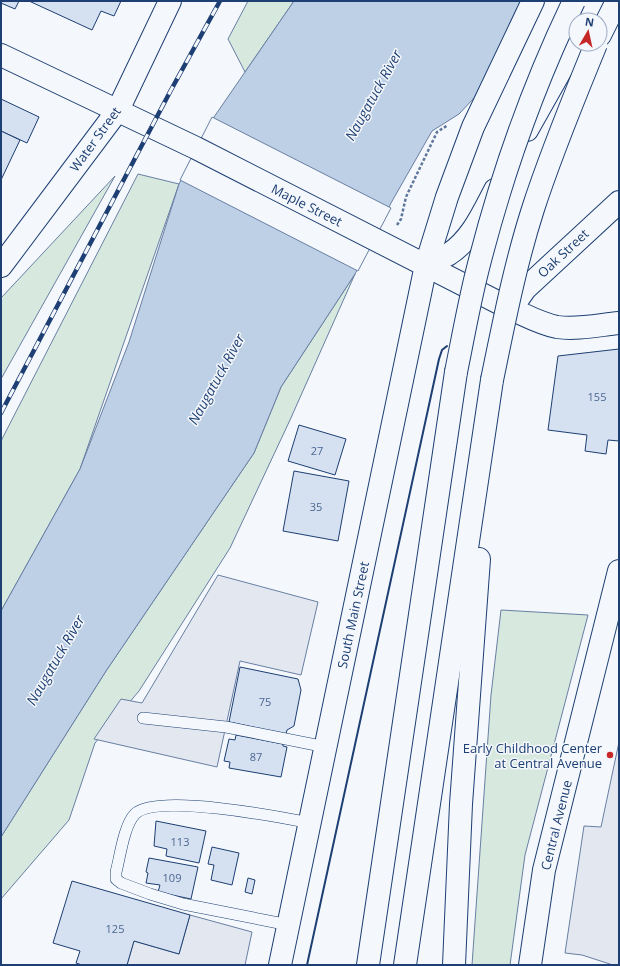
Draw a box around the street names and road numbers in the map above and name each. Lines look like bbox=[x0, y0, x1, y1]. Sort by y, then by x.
street label: Water Street bbox=[65, 103, 125, 175]
street label: Maple Street bbox=[269, 179, 346, 231]
street label: Oak Street bbox=[534, 224, 593, 281]
street label: South Main Street bbox=[333, 560, 373, 670]
street label: Central Avenue bbox=[536, 778, 576, 872]

